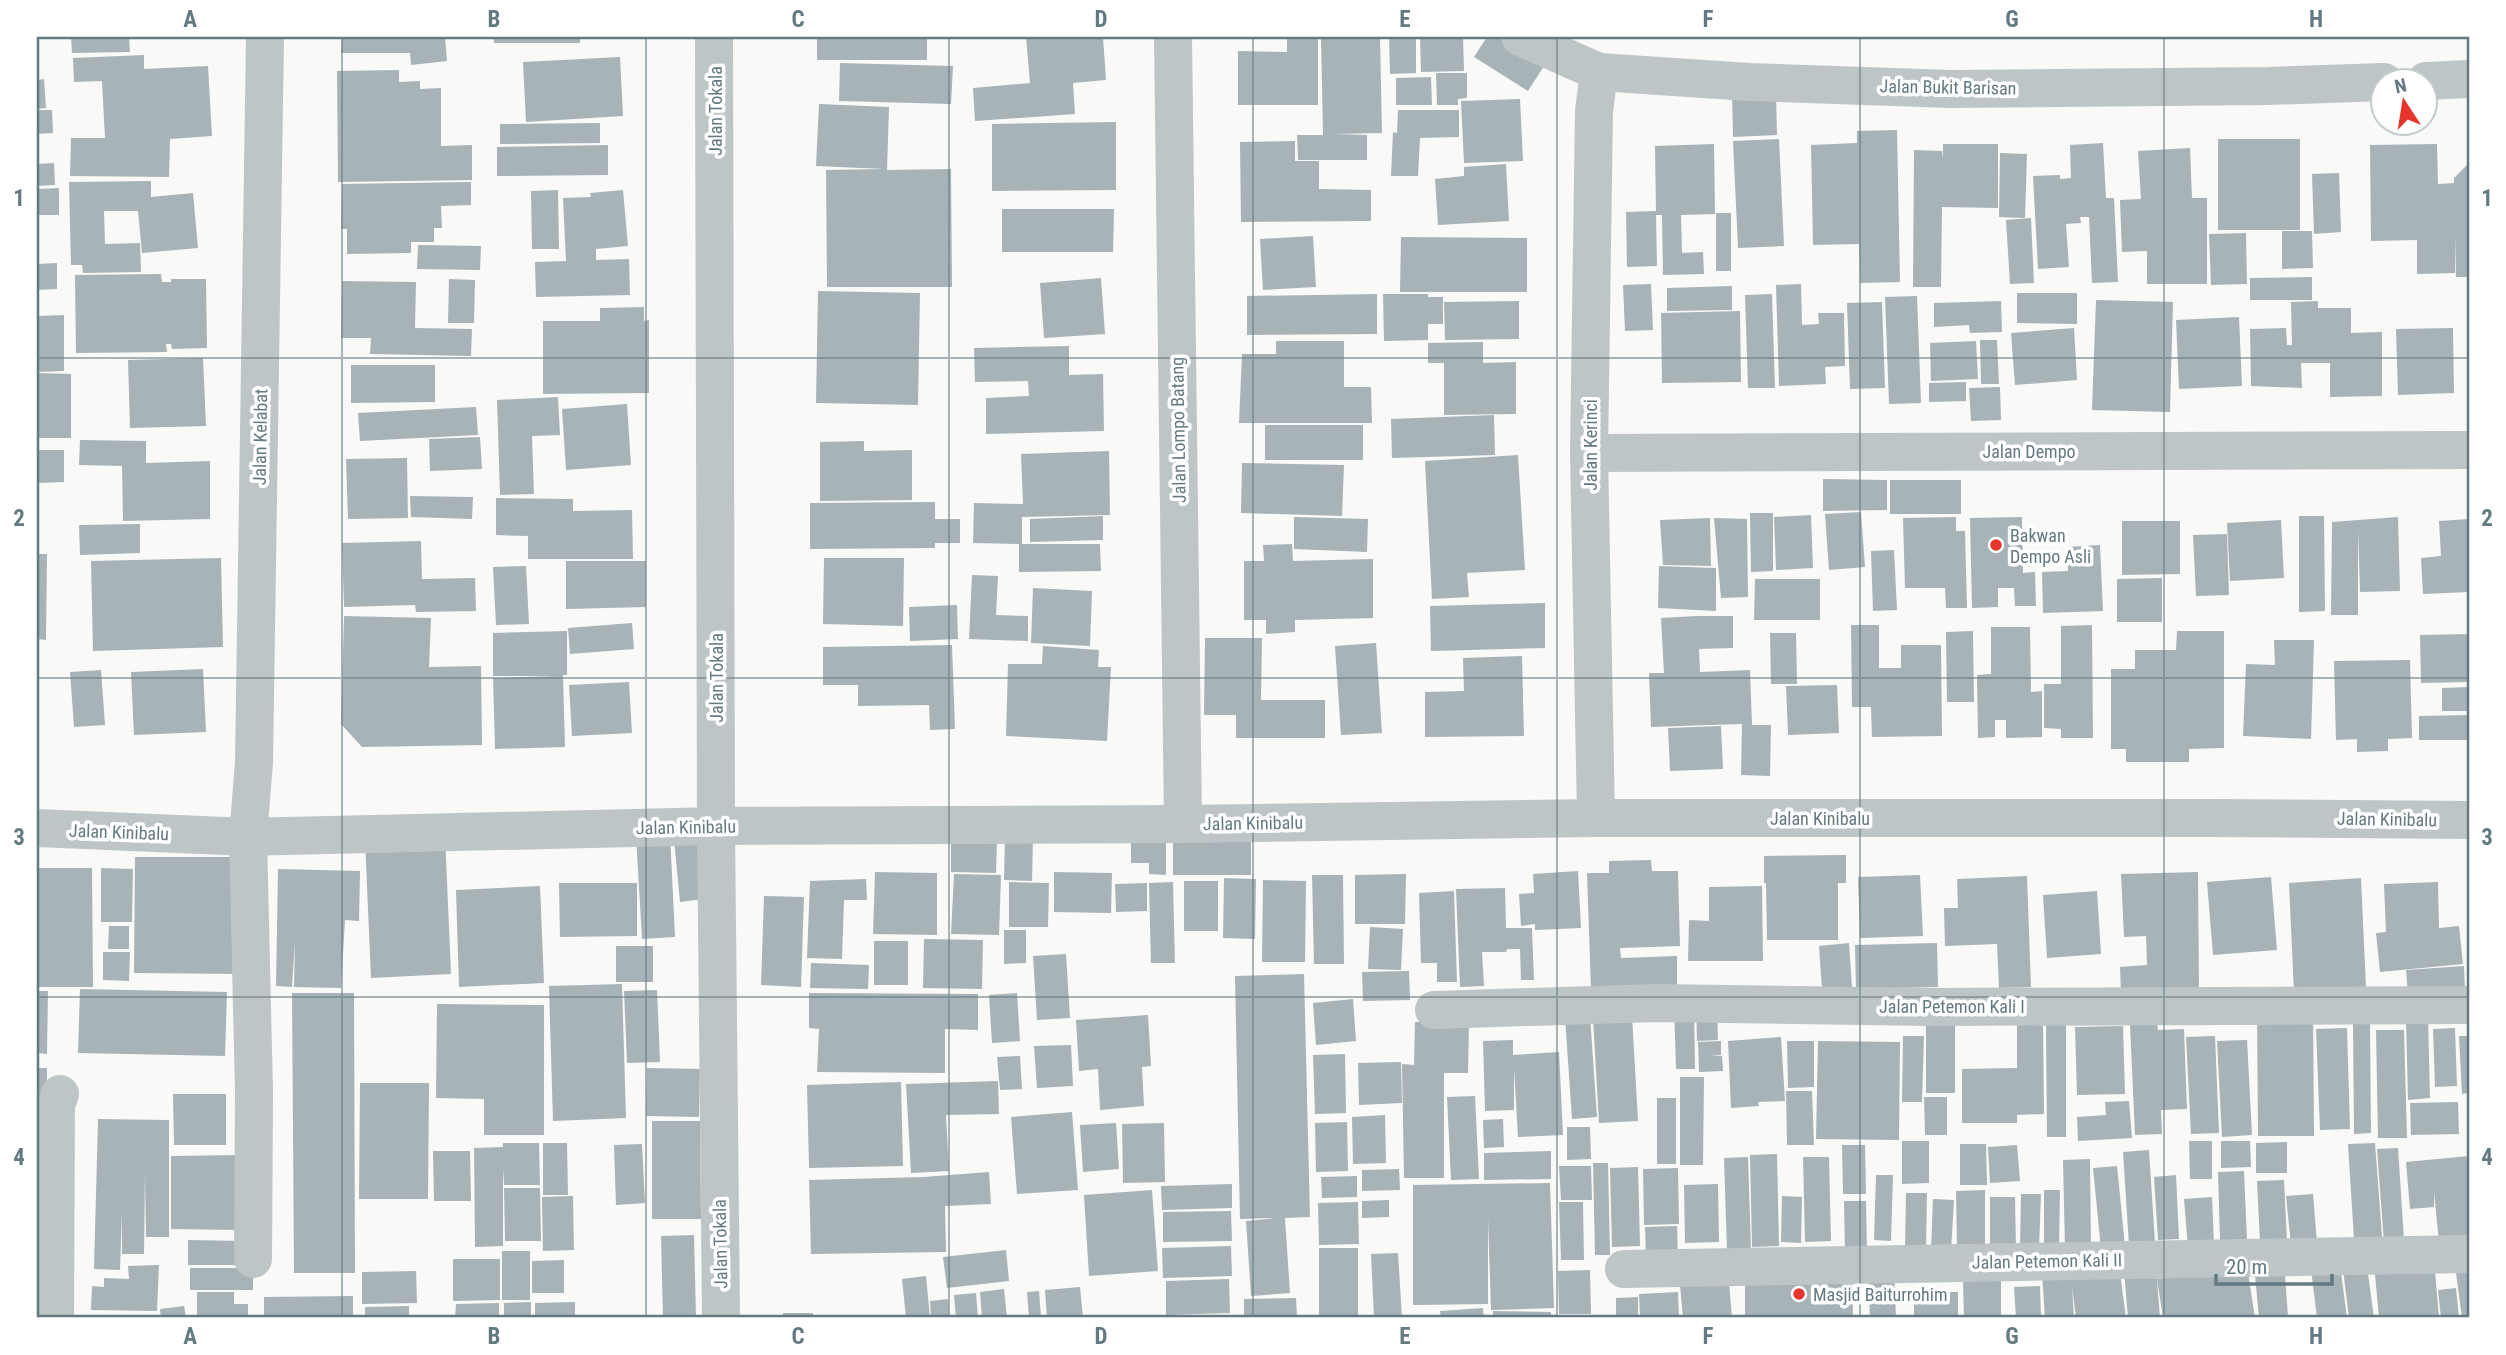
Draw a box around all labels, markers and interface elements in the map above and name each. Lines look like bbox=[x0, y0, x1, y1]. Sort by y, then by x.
text: A bbox=[183, 6, 197, 33]
text: B bbox=[488, 6, 500, 33]
text: C bbox=[791, 6, 805, 33]
text: D bbox=[1095, 6, 1108, 33]
text: E bbox=[1399, 6, 1411, 33]
text: F bbox=[1703, 6, 1714, 33]
text: G bbox=[2005, 6, 2019, 33]
text: H bbox=[2309, 6, 2323, 33]
street label: Jalan Tokala bbox=[705, 66, 726, 156]
north arrow bbox=[2370, 66, 2440, 136]
text: N bbox=[2392, 73, 2409, 98]
street label: Jalan Bukit Barisan bbox=[1879, 75, 2017, 99]
text: 1 bbox=[13, 185, 25, 212]
text: 1 bbox=[2481, 185, 2493, 212]
street label: Jalan Lompo Batang bbox=[1166, 357, 1190, 503]
street label: Jalan Kelabat bbox=[249, 389, 271, 485]
street label: Jalan Kerinci bbox=[1580, 399, 1601, 491]
street label: Jalan Dempo bbox=[1982, 441, 2076, 462]
text: 2 bbox=[13, 505, 25, 532]
text: 2 bbox=[2481, 505, 2493, 532]
place label: Bakwan Dempo Asli bbox=[2010, 525, 2091, 567]
marker: Bakwan Dempo Asli bbox=[1988, 537, 2004, 553]
street label: Jalan Tokala bbox=[706, 633, 727, 723]
street label: Jalan Kinibalu bbox=[1770, 808, 1870, 829]
street label: Jalan Kinibalu bbox=[2337, 808, 2437, 830]
street label: Jalan Kinibalu bbox=[1203, 812, 1303, 834]
street label: Jalan Kinibalu bbox=[636, 816, 736, 838]
street label: Jalan Kinibalu bbox=[69, 820, 169, 844]
text: 3 bbox=[13, 824, 25, 851]
text: 3 bbox=[2481, 824, 2493, 851]
street label: Jalan Petemon Kali I bbox=[1879, 996, 2025, 1017]
text: 4 bbox=[13, 1144, 25, 1171]
text: 4 bbox=[2481, 1144, 2493, 1171]
street label: Jalan Tokala bbox=[709, 1199, 731, 1289]
scale bar bbox=[2216, 1243, 2331, 1287]
street label: Jalan Petemon Kali II bbox=[1972, 1249, 2122, 1273]
text: 20 m bbox=[2226, 1255, 2267, 1279]
place label: Masjid Baiturrohim bbox=[1813, 1284, 1947, 1305]
marker: Masjid Baiturrohim bbox=[1791, 1286, 1807, 1302]
text: A bbox=[183, 1323, 197, 1350]
text: B bbox=[488, 1323, 500, 1350]
text: C bbox=[791, 1323, 805, 1350]
text: D bbox=[1095, 1323, 1108, 1350]
text: E bbox=[1399, 1323, 1411, 1350]
text: F bbox=[1703, 1323, 1714, 1350]
text: G bbox=[2005, 1323, 2019, 1350]
text: H bbox=[2309, 1323, 2323, 1350]

